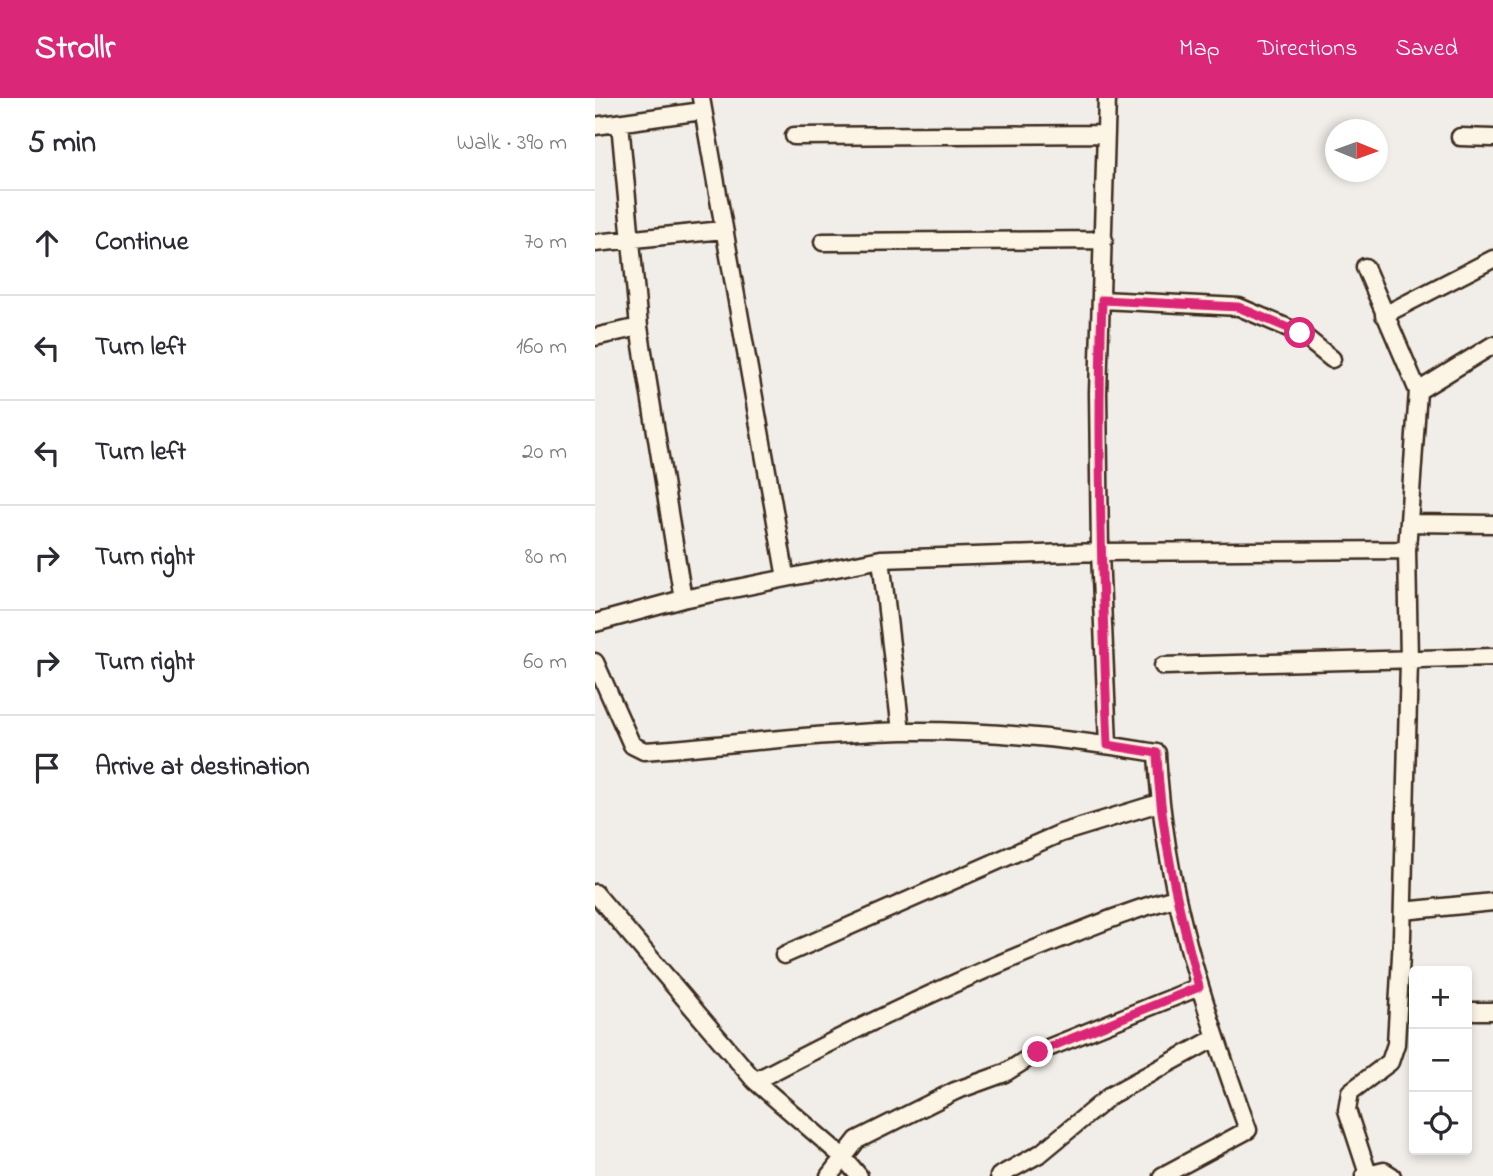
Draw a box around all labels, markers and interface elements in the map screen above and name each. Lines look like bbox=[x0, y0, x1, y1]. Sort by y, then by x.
text: Strollr bbox=[35, 25, 115, 73]
text: Map bbox=[1179, 32, 1220, 67]
text: Directions bbox=[1258, 32, 1357, 67]
text: Saved bbox=[1395, 32, 1458, 67]
north arrow bbox=[1325, 119, 1388, 182]
text: 5 min bbox=[28, 122, 96, 166]
text: Walk · 390 m bbox=[456, 127, 567, 160]
icon: ahead bbox=[28, 224, 66, 262]
text: Continue bbox=[95, 224, 188, 262]
text: 70 m bbox=[524, 226, 567, 259]
route start bbox=[1284, 317, 1315, 348]
icon: left bbox=[28, 329, 66, 367]
text: Turn left bbox=[95, 329, 186, 367]
text: 160 m bbox=[516, 331, 567, 364]
icon: left bbox=[28, 434, 66, 472]
text: Turn left bbox=[95, 434, 186, 472]
text: 20 m bbox=[522, 436, 567, 469]
icon: right bbox=[28, 539, 66, 577]
text: Turn right bbox=[95, 539, 195, 577]
text: 80 m bbox=[525, 541, 567, 574]
icon: right bbox=[28, 644, 66, 682]
text: Turn right bbox=[95, 644, 195, 682]
text: 60 m bbox=[523, 646, 567, 679]
icon: arrive bbox=[28, 749, 66, 787]
text: Arrive at destination bbox=[95, 749, 310, 787]
map controls bbox=[1409, 966, 1472, 1155]
button: + bbox=[1409, 966, 1472, 1029]
button: − bbox=[1409, 1029, 1472, 1092]
route end bbox=[1022, 1036, 1053, 1067]
button: locate bbox=[1409, 1092, 1472, 1155]

